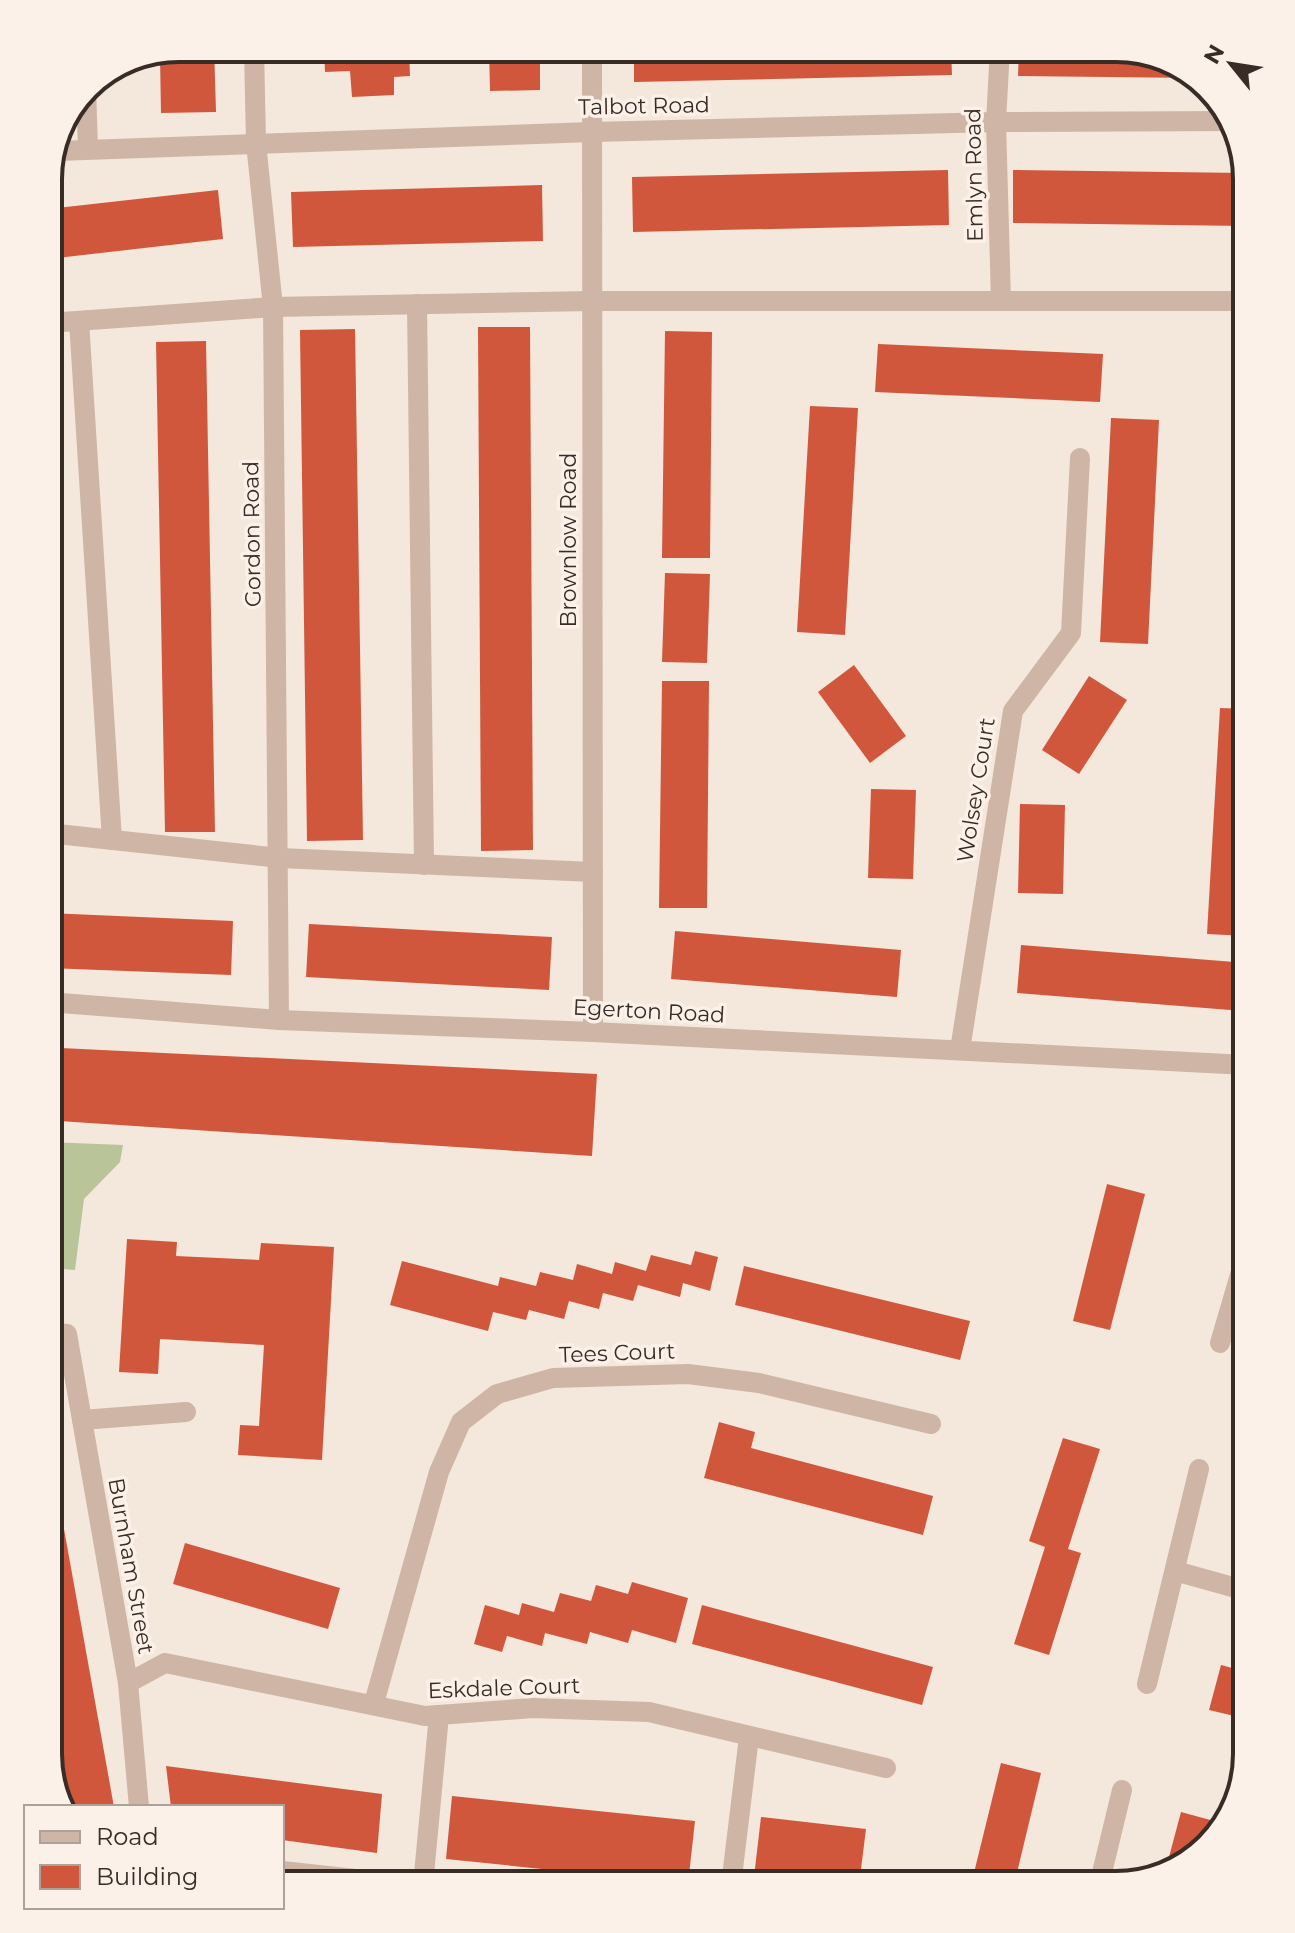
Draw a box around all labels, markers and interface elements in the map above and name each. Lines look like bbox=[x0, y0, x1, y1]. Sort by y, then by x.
north arrow bbox=[1191, 24, 1271, 104]
text: N bbox=[1198, 40, 1230, 69]
street label: Talbot Road bbox=[578, 91, 710, 121]
street label: Emlyn Road bbox=[959, 108, 989, 242]
street label: Brownlow Road bbox=[555, 453, 582, 627]
street label: Gordon Road bbox=[237, 461, 267, 607]
street label: Wolsey Court bbox=[951, 716, 1001, 864]
street label: Egerton Road bbox=[572, 994, 726, 1028]
street label: Tees Court bbox=[558, 1337, 676, 1369]
street label: Burnham Street bbox=[102, 1476, 160, 1656]
street label: Eskdale Court bbox=[427, 1672, 581, 1704]
legend bbox=[24, 1805, 284, 1909]
text: Road bbox=[96, 1822, 159, 1851]
text: Building bbox=[96, 1862, 199, 1891]

